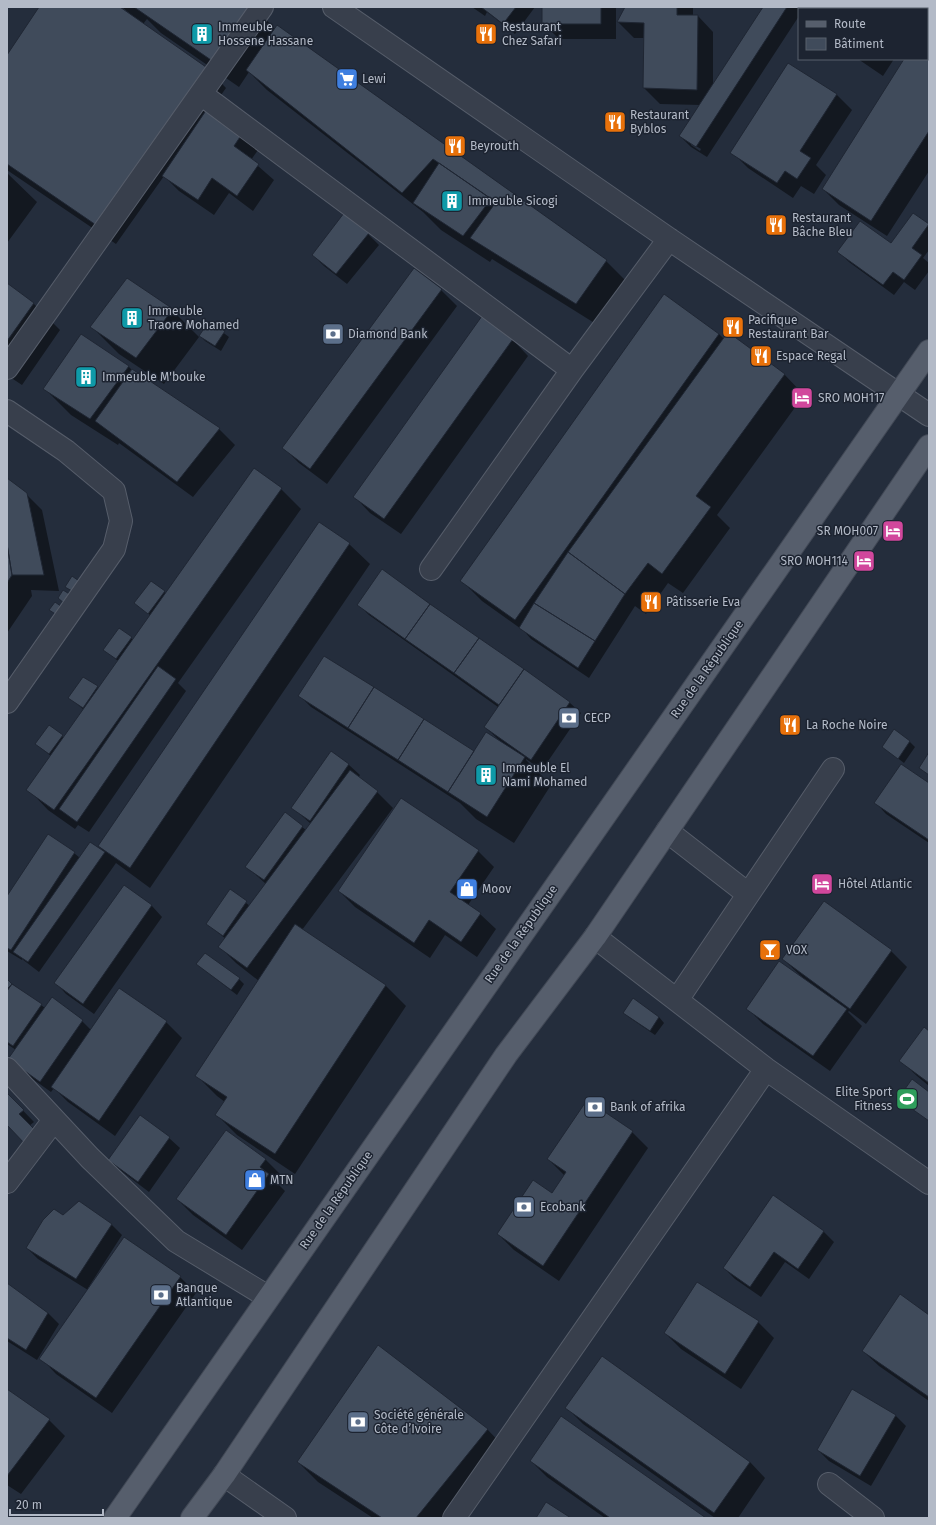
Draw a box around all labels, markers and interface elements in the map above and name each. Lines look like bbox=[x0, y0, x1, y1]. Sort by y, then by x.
legend bbox=[798, 8, 928, 60]
text: Route bbox=[834, 17, 866, 31]
place label: Immeuble Hossene Hassane bbox=[218, 20, 313, 48]
place label: Restaurant Chez Safari bbox=[502, 20, 562, 48]
building icon: Immeuble Hossene Hassane bbox=[189, 21, 215, 47]
restaurant icon: Restaurant Chez Safari bbox=[473, 21, 499, 47]
text: Bâtiment bbox=[834, 37, 884, 51]
supermarket icon: Lewi bbox=[334, 66, 360, 92]
place label: Lewi bbox=[362, 72, 386, 86]
place label: Restaurant Byblos bbox=[630, 108, 690, 136]
restaurant icon: Restaurant Byblos bbox=[602, 109, 628, 135]
restaurant icon: Beyrouth bbox=[442, 133, 468, 159]
place label: Beyrouth bbox=[470, 139, 519, 153]
building icon: Immeuble Sicogi bbox=[439, 188, 465, 214]
place label: Immeuble Sicogi bbox=[468, 194, 558, 208]
place label: Restaurant Bâche Bleu bbox=[792, 211, 853, 239]
restaurant icon: Restaurant Bâche Bleu bbox=[763, 212, 789, 238]
place label: Immeuble Traore Mohamed bbox=[148, 304, 240, 332]
building icon: Immeuble Traore Mohamed bbox=[119, 305, 145, 331]
place label: Pacifique Restaurant Bar bbox=[748, 313, 829, 341]
restaurant icon: Pacifique Restaurant Bar bbox=[720, 314, 746, 340]
bank icon: Diamond Bank bbox=[320, 321, 346, 347]
place label: Diamond Bank bbox=[348, 327, 428, 341]
restaurant icon: Espace Regal bbox=[748, 343, 774, 369]
place label: Espace Regal bbox=[776, 349, 847, 363]
building icon: Immeuble M'bouke bbox=[73, 364, 99, 390]
place label: Immeuble M'bouke bbox=[102, 370, 206, 384]
hotel icon: SRO MOH117 bbox=[789, 385, 815, 411]
place label: SRO MOH117 bbox=[818, 391, 884, 405]
hotel icon: SR MOH007 bbox=[880, 518, 906, 544]
place label: SR MOH007 bbox=[817, 524, 878, 538]
hotel icon: SRO MOH114 bbox=[851, 548, 877, 574]
place label: SRO MOH114 bbox=[781, 554, 849, 568]
restaurant icon: Pâtisserie Eva bbox=[638, 589, 664, 615]
place label: Pâtisserie Eva bbox=[666, 595, 740, 609]
street label: Rue de la République bbox=[668, 617, 746, 721]
bank icon: CECP bbox=[556, 705, 582, 731]
place label: CECP bbox=[584, 711, 611, 725]
restaurant icon: La Roche Noire bbox=[777, 712, 803, 738]
place label: La Roche Noire bbox=[806, 718, 888, 732]
place label: Immeuble El Nami Mohamed bbox=[502, 761, 587, 789]
building icon: Immeuble El Nami Mohamed bbox=[473, 762, 499, 788]
hotel icon: Hôtel Atlantic bbox=[809, 871, 835, 897]
shop icon: Moov bbox=[454, 876, 480, 902]
place label: Hôtel Atlantic bbox=[838, 877, 912, 891]
place label: Moov bbox=[482, 882, 511, 896]
street label: Rue de la République bbox=[482, 882, 560, 986]
bar icon: VOX bbox=[757, 937, 783, 963]
place label: VOX bbox=[786, 943, 808, 957]
place label: Elite Sport Fitness bbox=[835, 1085, 893, 1113]
sports icon: Elite Sport Fitness bbox=[894, 1086, 920, 1112]
bank icon: Bank of afrika bbox=[582, 1094, 608, 1120]
place label: Bank of afrika bbox=[610, 1100, 685, 1114]
street label: Rue de la République bbox=[297, 1148, 375, 1252]
shop icon: MTN bbox=[242, 1167, 268, 1193]
place label: MTN bbox=[270, 1173, 294, 1187]
bank icon: Ecobank bbox=[511, 1194, 537, 1220]
place label: Ecobank bbox=[540, 1200, 586, 1214]
place label: Banque Atlantique bbox=[176, 1281, 233, 1309]
bank icon: Banque Atlantique bbox=[148, 1282, 174, 1308]
place label: Société générale Côte d’Ivoire bbox=[374, 1408, 464, 1436]
bank icon: Société générale Côte d’Ivoire bbox=[345, 1409, 371, 1435]
scale bar bbox=[10, 1491, 103, 1517]
text: 20 m bbox=[16, 1498, 42, 1512]

